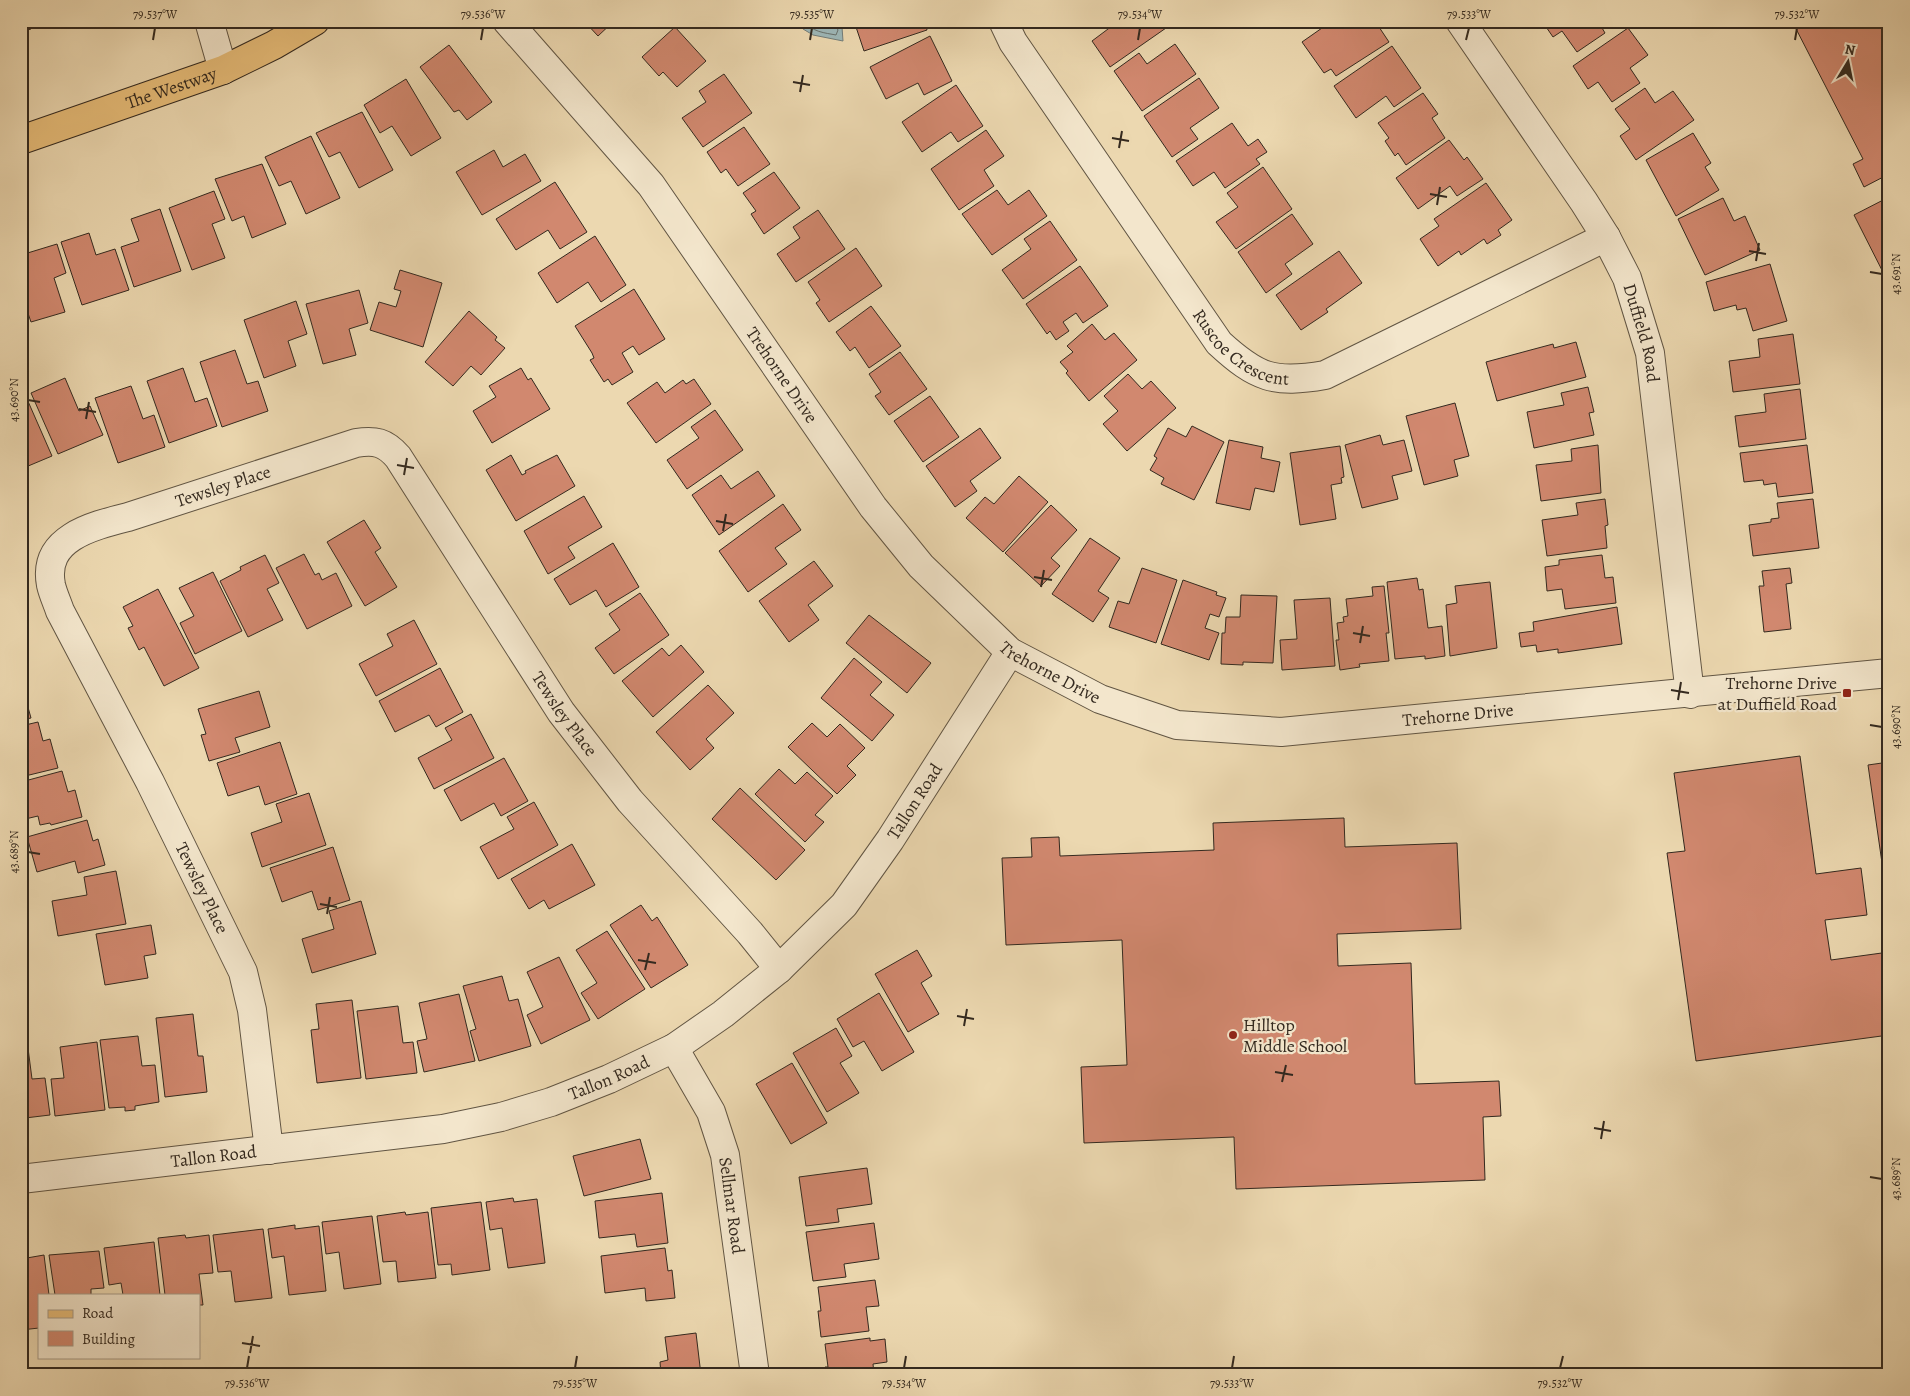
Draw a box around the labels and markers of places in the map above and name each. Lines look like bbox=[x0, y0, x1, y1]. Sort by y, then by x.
place label: Trehorne Drive at Duffield Road bbox=[1718, 671, 1837, 716]
marker: Trehorne Drive at Duffield Road bbox=[1841, 687, 1853, 699]
place label: Hilltop Middle School bbox=[1243, 1013, 1348, 1058]
marker: Hilltop Middle School bbox=[1227, 1029, 1239, 1041]

